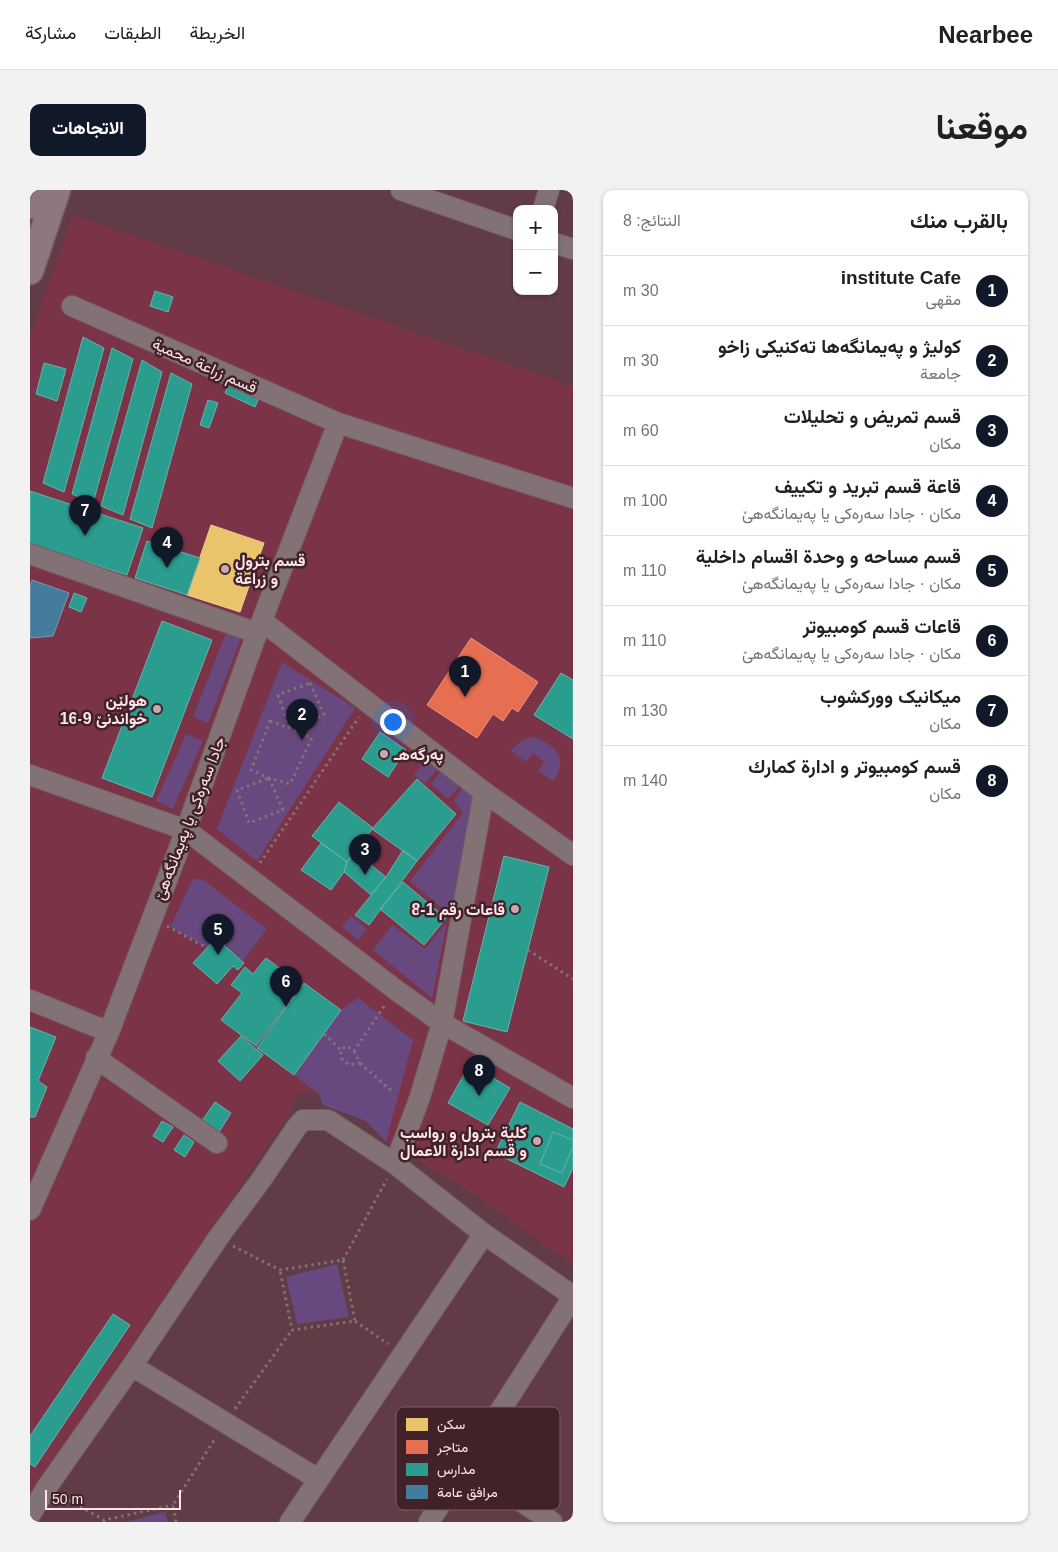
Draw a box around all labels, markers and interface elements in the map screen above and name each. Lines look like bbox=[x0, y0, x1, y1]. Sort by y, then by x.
text: Nearbee bbox=[938, 21, 1033, 48]
text: مشاركة bbox=[25, 23, 76, 43]
text: الطبقات bbox=[104, 23, 161, 43]
text: الخريطة bbox=[189, 23, 245, 43]
button: الاتجاهات bbox=[30, 104, 146, 156]
text: موقعنا bbox=[935, 107, 1028, 146]
map controls bbox=[513, 205, 558, 295]
button: + bbox=[513, 205, 558, 250]
text: بالقرب منك bbox=[910, 209, 1008, 232]
text: النتائج: 8 bbox=[623, 212, 681, 229]
button: − bbox=[513, 250, 558, 295]
text: institute Cafe bbox=[841, 267, 961, 288]
text: 30 m bbox=[623, 282, 659, 299]
text: 1 bbox=[988, 282, 996, 299]
text: مقهى bbox=[926, 291, 961, 308]
street label: قسم زراعة محمية bbox=[149, 335, 260, 398]
text: كوليژ و په‌يمانگه‌ها ته‌كنيكى زاخو bbox=[718, 336, 961, 357]
text: 30 m bbox=[623, 352, 659, 369]
text: 2 bbox=[988, 352, 996, 369]
text: جامعة bbox=[920, 365, 961, 382]
text: قسم تمریض و تحلیلات bbox=[784, 406, 961, 427]
text: 60 m bbox=[623, 422, 659, 439]
text: 3 bbox=[988, 422, 996, 439]
text: مكان bbox=[929, 435, 961, 452]
text: قاعة قسم تبرید و تکییف bbox=[775, 476, 961, 497]
text: 100 m bbox=[623, 492, 667, 509]
text: 4 bbox=[988, 492, 996, 509]
pin: 7 bbox=[69, 495, 101, 536]
text: مكان · جادا سه‌ره‌كى يا په‌يمانگه‌هێ bbox=[742, 505, 961, 522]
pin: 4 bbox=[151, 527, 183, 568]
text: قسم مساحه‌ و وحدة اقسام داخلية bbox=[696, 546, 961, 567]
place label: قسم بترول و زراعة bbox=[235, 552, 305, 589]
text: 110 m bbox=[623, 562, 666, 579]
text: 5 bbox=[988, 562, 996, 579]
marker: قسم بترول و زراعة bbox=[219, 563, 231, 575]
text: مكان · جادا سه‌ره‌كى يا په‌يمانگه‌هێ bbox=[742, 575, 961, 592]
text: قاعات قسم کومبیوتر bbox=[803, 616, 961, 637]
text: 110 m bbox=[623, 632, 666, 649]
text: 6 bbox=[988, 632, 996, 649]
text: مكان · جادا سه‌ره‌كى يا په‌يمانگه‌هێ bbox=[742, 645, 961, 662]
pin: 1 bbox=[449, 656, 481, 697]
text: میکانیک وورکشوب bbox=[820, 686, 961, 707]
place label: هولێن خواندنێ 9-16 bbox=[60, 692, 147, 729]
pin: 2 bbox=[286, 699, 318, 740]
text: 130 m bbox=[623, 702, 667, 719]
text: 7 bbox=[988, 702, 996, 719]
marker: هولێن خواندنێ 9-16 bbox=[151, 703, 163, 715]
your location bbox=[380, 709, 406, 735]
text: مكان bbox=[929, 715, 961, 732]
street label: جادا سه‌ره‌كى يا په‌يمانگه‌هێ bbox=[151, 734, 231, 903]
place label: په‌رگه‌هـ bbox=[393, 746, 443, 766]
marker: په‌رگه‌هـ bbox=[378, 748, 390, 760]
text: قسم کومبیوتر و ادارة كمارك bbox=[748, 756, 961, 777]
text: 140 m bbox=[623, 772, 667, 789]
text: 8 bbox=[988, 772, 996, 789]
text: مكان bbox=[929, 785, 961, 802]
pin: 3 bbox=[349, 834, 381, 875]
place label: قاعات رقم 1-8 bbox=[411, 901, 505, 920]
marker: قاعات رقم 1-8 bbox=[509, 903, 521, 915]
pin: 5 bbox=[202, 914, 234, 955]
pin: 6 bbox=[270, 966, 302, 1007]
pin: 8 bbox=[463, 1055, 495, 1096]
place label: كلية بترول و رواسب و قسم ادارة الاعمال bbox=[400, 1124, 527, 1161]
marker: كلية بترول و رواسب و قسم ادارة الاعمال bbox=[531, 1135, 543, 1147]
legend bbox=[396, 1407, 560, 1510]
text: سكن bbox=[437, 1416, 465, 1433]
text: متاجر bbox=[436, 1439, 468, 1456]
text: مدارس bbox=[437, 1461, 475, 1478]
text: مرافق عامة bbox=[437, 1484, 498, 1501]
scale bar bbox=[45, 1487, 181, 1510]
text: 50 m bbox=[52, 1491, 83, 1507]

